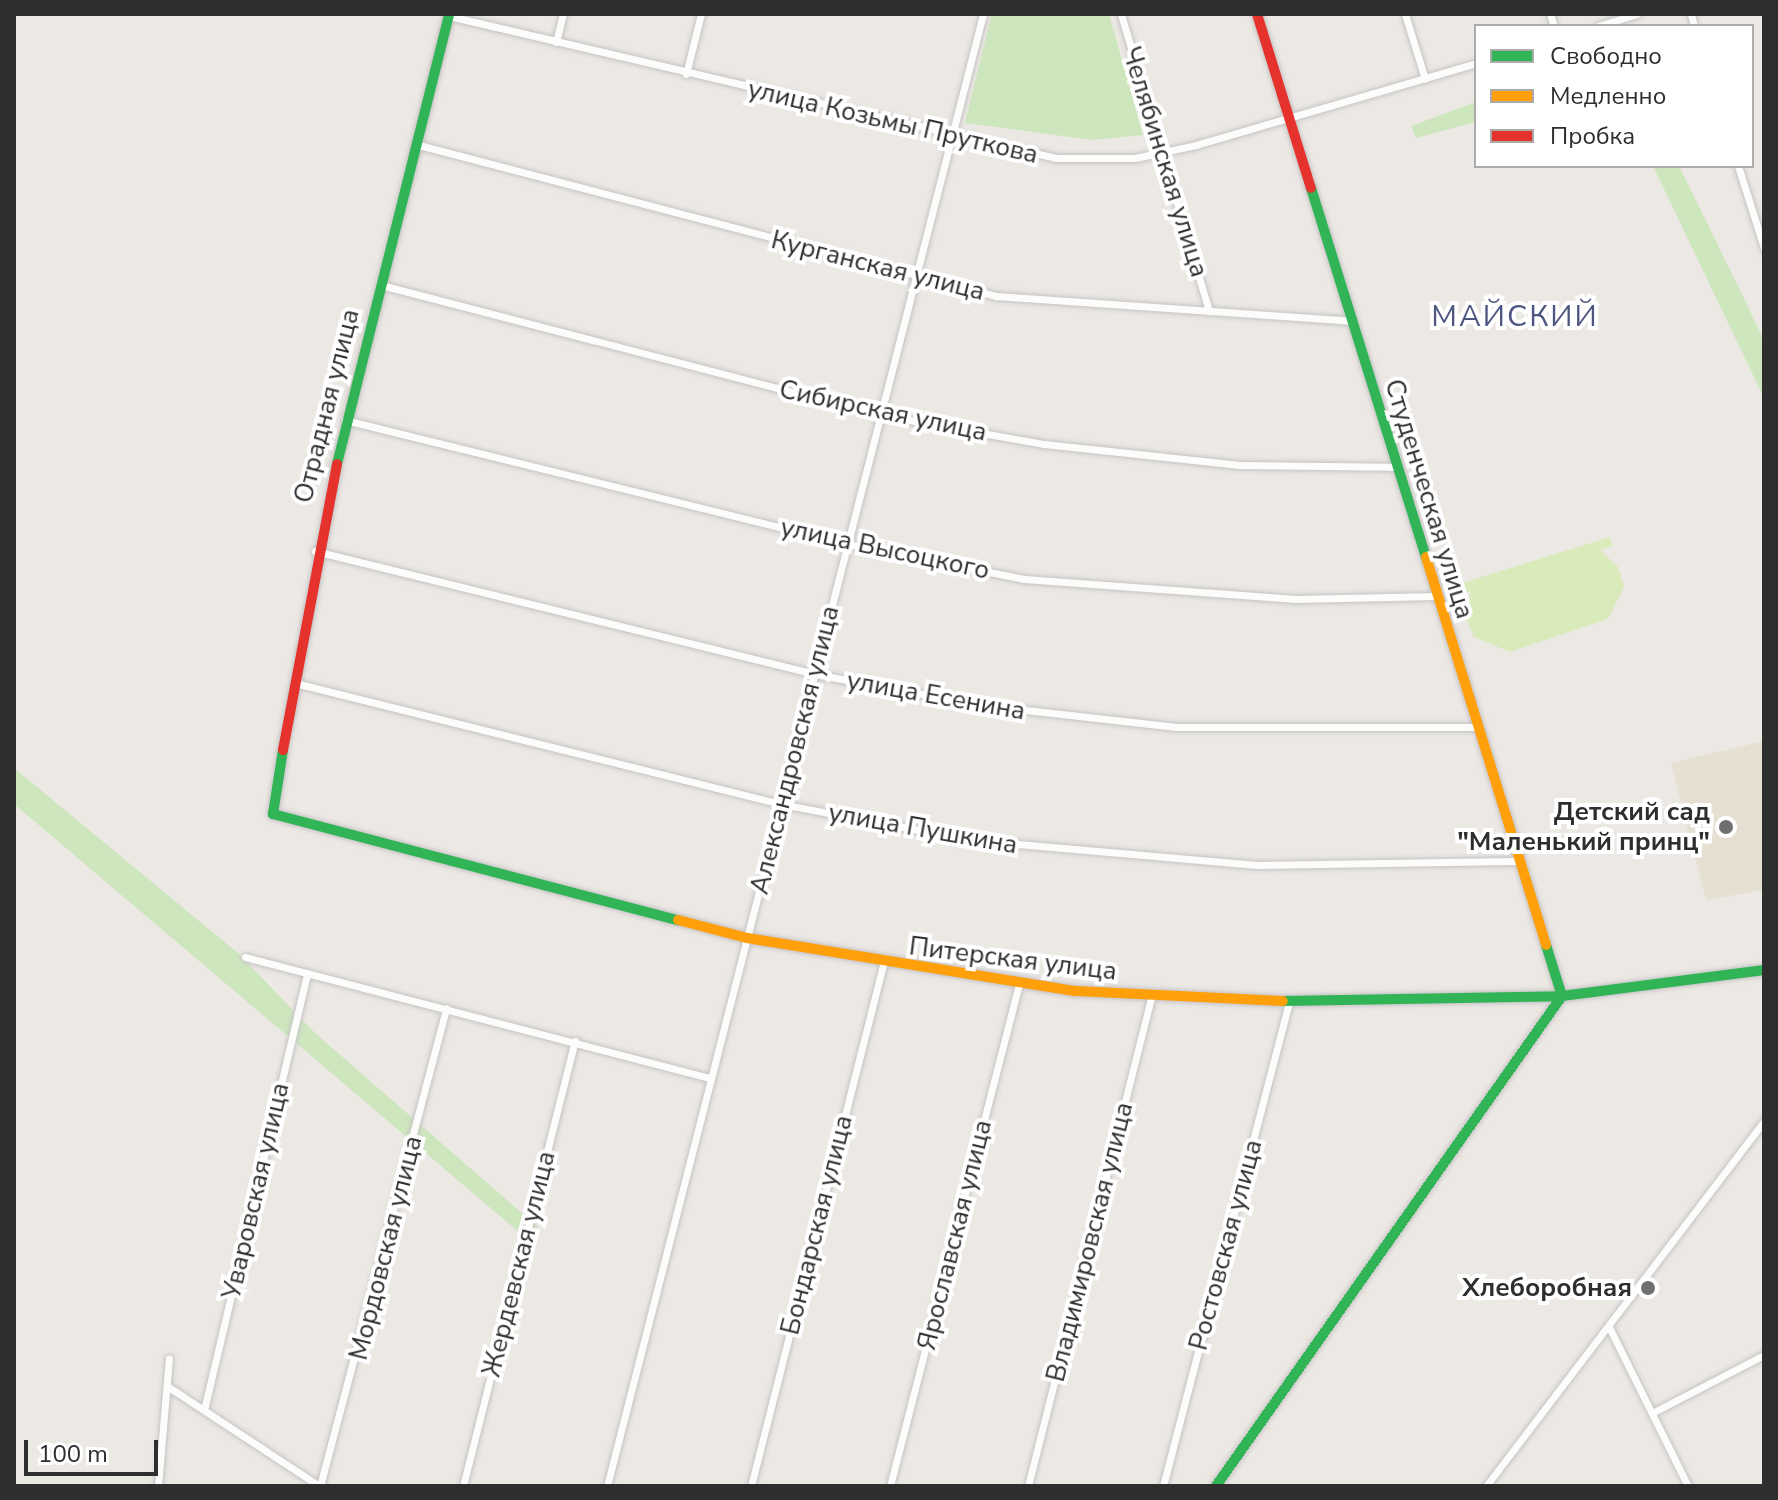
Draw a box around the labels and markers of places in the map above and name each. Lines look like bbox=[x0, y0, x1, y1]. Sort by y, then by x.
place label: Детский сад "Маленький принц" bbox=[1457, 796, 1710, 858]
marker: Детский сад "Маленький принц" bbox=[1717, 818, 1735, 836]
place label: Хлеборобная bbox=[1462, 1272, 1632, 1304]
marker: Хлеборобная bbox=[1639, 1279, 1657, 1297]

